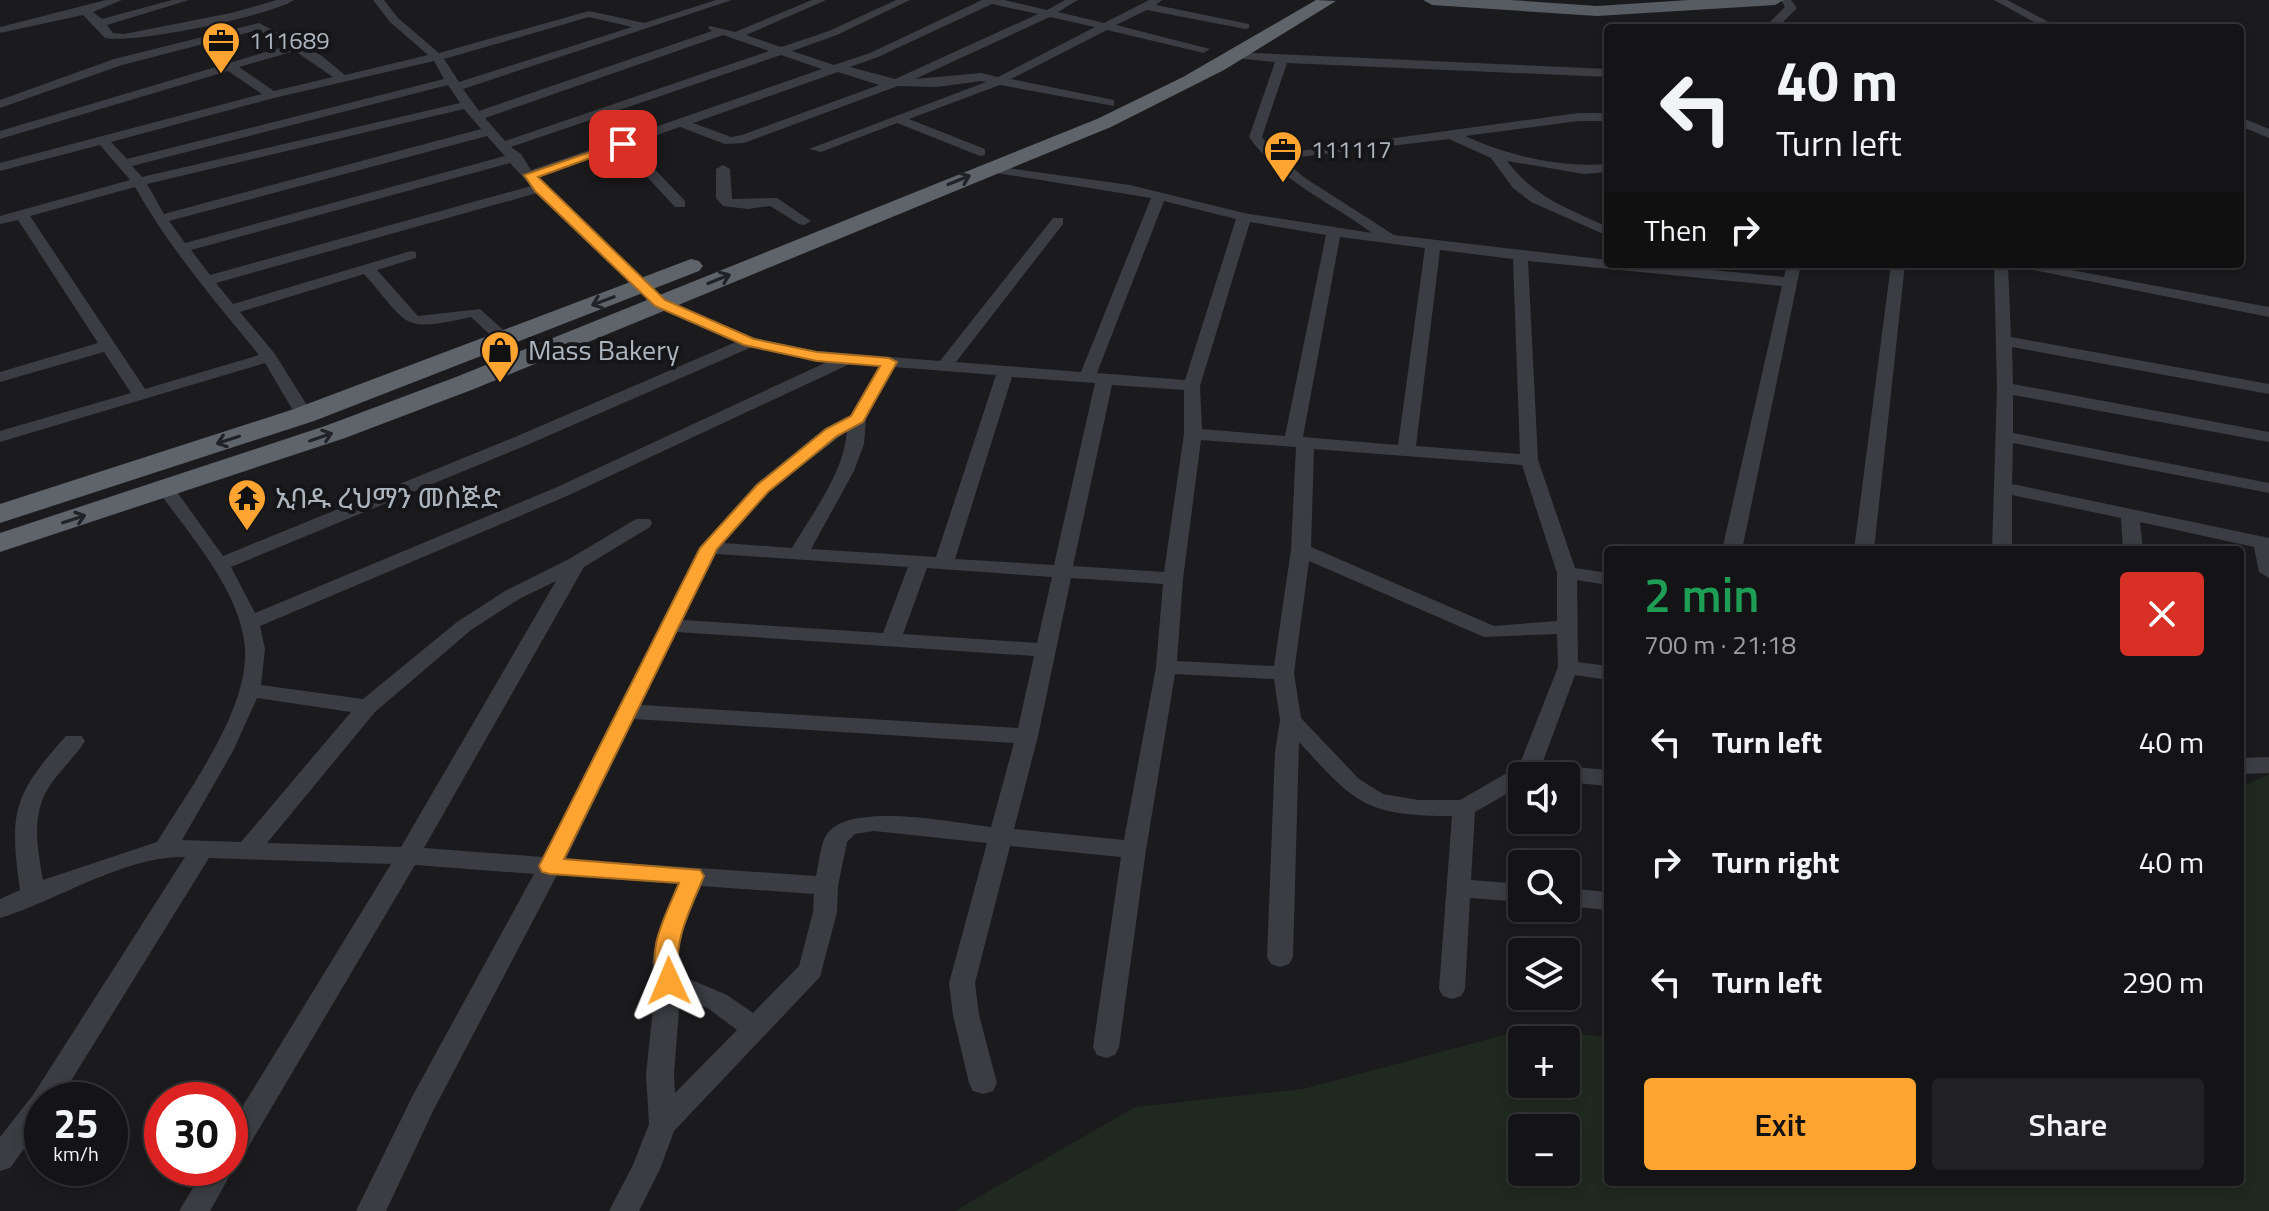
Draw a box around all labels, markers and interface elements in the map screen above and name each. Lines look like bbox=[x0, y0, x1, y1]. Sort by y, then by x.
office icon: 111689 bbox=[200, 20, 242, 75]
place label: 111689 bbox=[249, 22, 330, 58]
text: 40 m bbox=[1776, 38, 1898, 123]
icon: left bbox=[1644, 56, 1748, 160]
pin bbox=[589, 110, 657, 178]
text: Turn left bbox=[1776, 115, 1902, 170]
icon: arrive bbox=[601, 122, 645, 166]
office icon: 111117 bbox=[1262, 129, 1304, 184]
place label: 111117 bbox=[1311, 131, 1392, 167]
one-way arrow bbox=[946, 172, 971, 187]
text: Then bbox=[1644, 207, 1707, 253]
icon: right bbox=[1723, 208, 1767, 252]
one-way arrow bbox=[706, 270, 731, 285]
one-way arrow bbox=[591, 295, 616, 310]
place label: Mass Bakery bbox=[528, 328, 679, 371]
shop icon: Mass Bakery bbox=[479, 329, 521, 384]
one-way arrow bbox=[308, 428, 333, 443]
one-way arrow bbox=[215, 434, 240, 449]
place label: ኢባዱ ረህማን መስጅድ bbox=[275, 476, 501, 519]
temple icon: ኢባዱ ረህማን መስጅድ bbox=[226, 477, 268, 532]
one-way arrow bbox=[61, 511, 87, 526]
text: 2 min bbox=[1644, 558, 1759, 631]
button: close bbox=[2120, 572, 2204, 656]
text: 700 m · 21:18 bbox=[1644, 625, 1796, 664]
text: Turn left bbox=[1712, 719, 1822, 765]
text: 40 m bbox=[2139, 719, 2204, 765]
icon: left bbox=[1644, 720, 1688, 764]
map controls bbox=[1508, 762, 1580, 1186]
button: sound bbox=[1508, 762, 1580, 834]
text: Turn right bbox=[1712, 839, 1840, 885]
text: 40 m bbox=[2139, 839, 2204, 885]
icon: right bbox=[1644, 840, 1688, 884]
button: search bbox=[1508, 850, 1580, 922]
button: layers bbox=[1508, 938, 1580, 1010]
position arrow bbox=[627, 939, 711, 1023]
text: Turn left bbox=[1712, 959, 1822, 1005]
text: 290 m bbox=[2122, 959, 2204, 1005]
icon: left bbox=[1644, 960, 1688, 1004]
button: + bbox=[1508, 1026, 1580, 1098]
button: Exit bbox=[1644, 1078, 1916, 1170]
button: Share bbox=[1932, 1078, 2204, 1170]
speed limit sign: 30 bbox=[144, 1082, 248, 1186]
text: 25 bbox=[54, 1093, 98, 1154]
button: − bbox=[1508, 1114, 1580, 1186]
text: km/h bbox=[53, 1138, 99, 1169]

